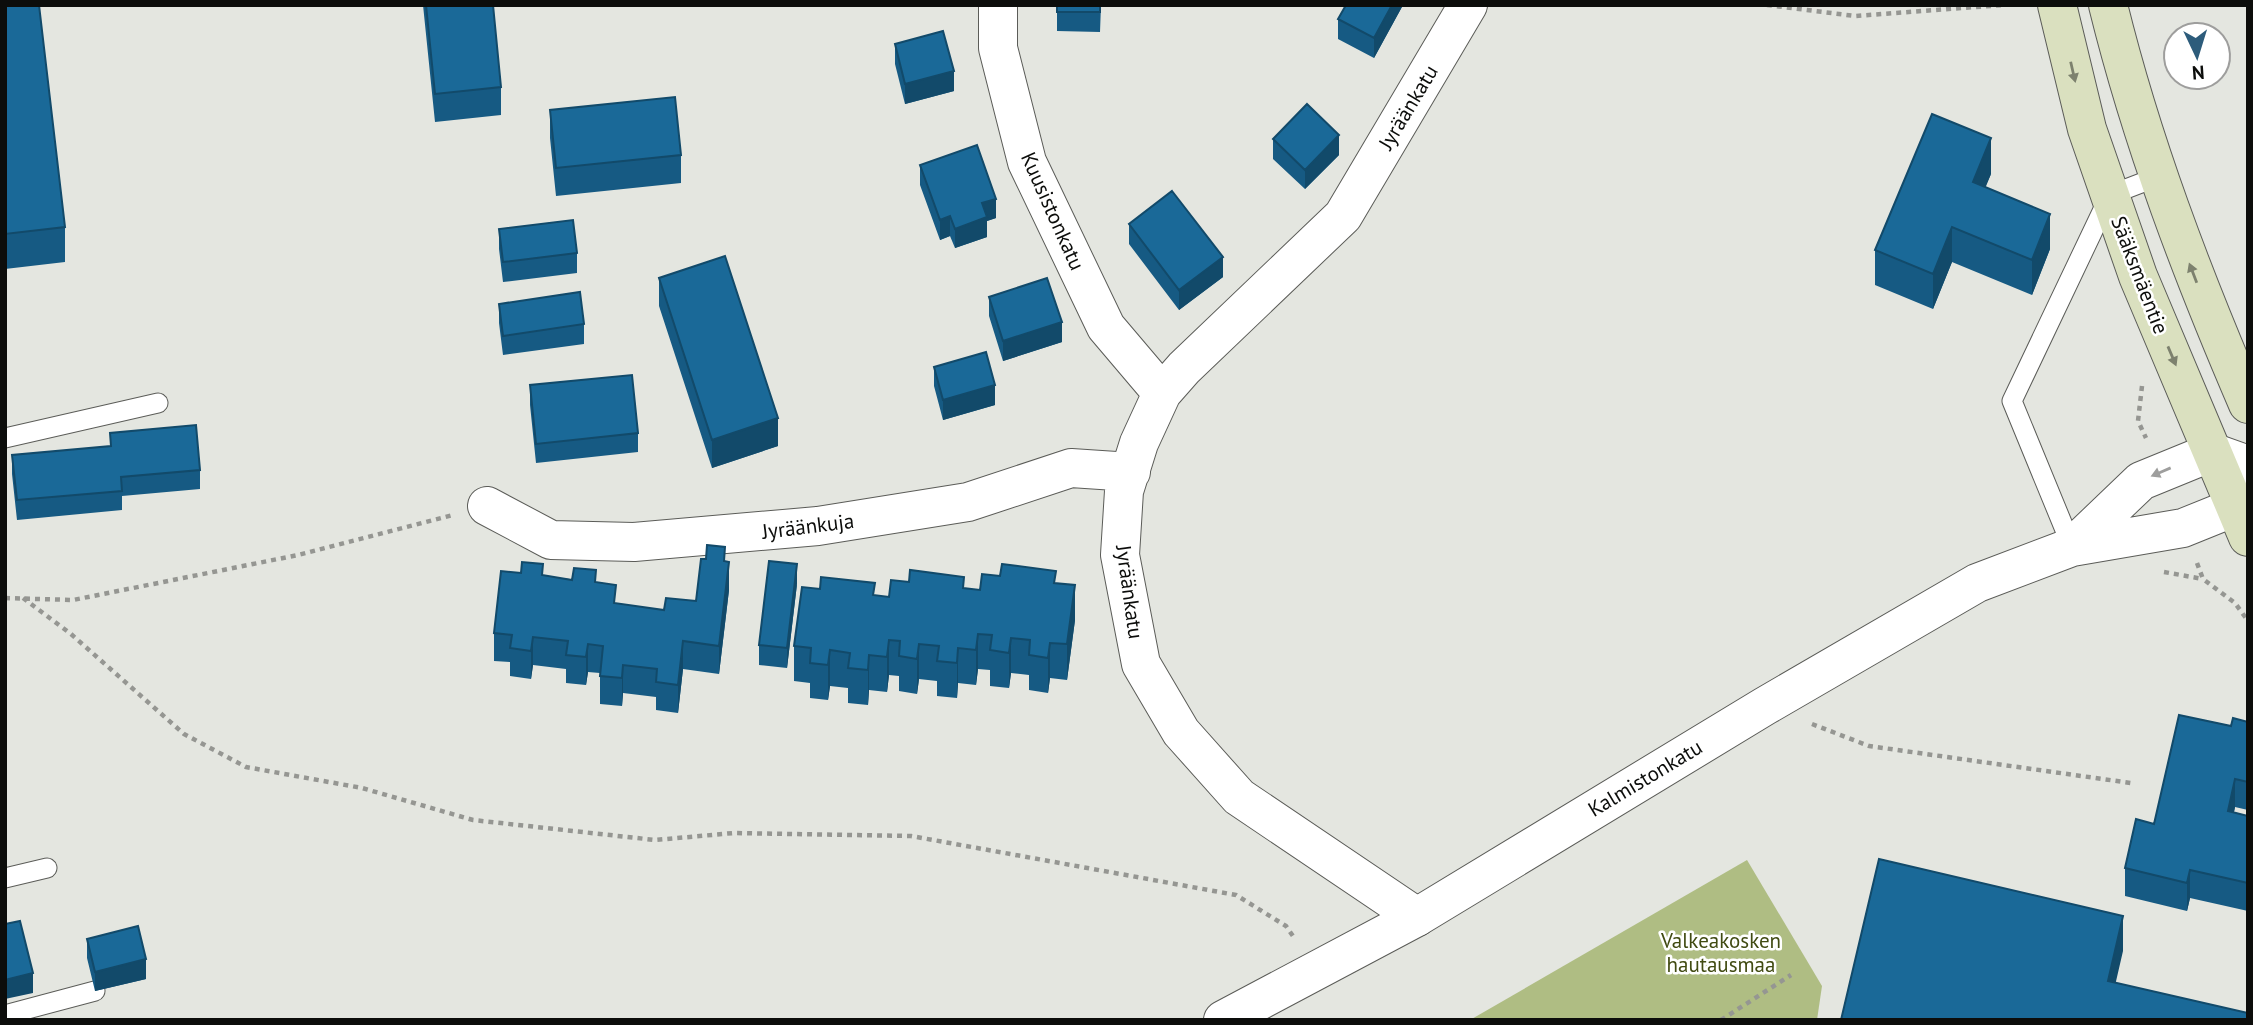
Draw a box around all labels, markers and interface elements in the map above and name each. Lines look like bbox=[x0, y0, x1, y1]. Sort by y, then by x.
north arrow bbox=[2162, 21, 2232, 91]
street label: Jyräänkatu bbox=[1372, 60, 1444, 155]
one-way arrow bbox=[2068, 61, 2079, 83]
text: N bbox=[2191, 61, 2205, 85]
street label: Kuusistonkatu bbox=[1015, 148, 1091, 274]
street label: Sääksmäentie bbox=[2105, 212, 2175, 338]
one-way arrow bbox=[2187, 263, 2198, 284]
one-way arrow bbox=[2166, 345, 2177, 366]
one-way arrow bbox=[2151, 466, 2171, 478]
street label: Jyräänkuja bbox=[759, 507, 856, 545]
street label: Jyräänkatu bbox=[1110, 542, 1150, 641]
street label: Kalmistonkatu bbox=[1583, 733, 1707, 823]
park label: Valkeakosken hautausmaa bbox=[1660, 927, 1781, 978]

